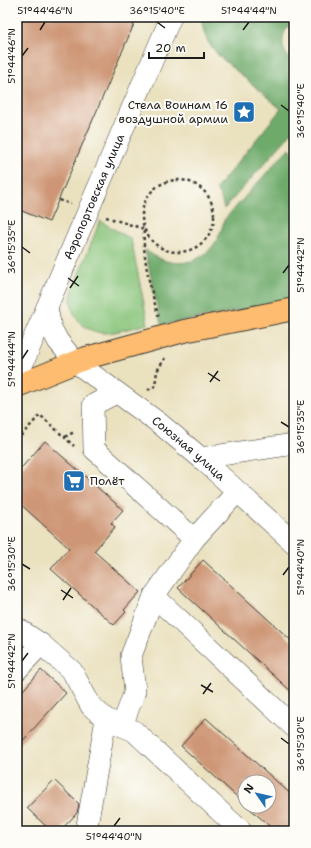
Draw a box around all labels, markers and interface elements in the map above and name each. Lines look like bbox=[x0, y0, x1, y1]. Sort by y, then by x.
text: 51°44'46"N bbox=[17, 4, 73, 17]
text: 36°15'40"E bbox=[129, 4, 185, 17]
text: 51°44'44"N bbox=[221, 4, 277, 17]
text: 51°44'46"N bbox=[5, 28, 18, 84]
scale bar bbox=[149, 34, 204, 60]
text: 20 m bbox=[155, 40, 186, 56]
text: 36°15'40"E bbox=[294, 83, 307, 139]
place label: Стела Воинам 16 воздушной армии bbox=[119, 97, 228, 127]
place icon: Стела Воинам 16 воздушной армии bbox=[231, 99, 257, 125]
street label: Аэропортовская улица bbox=[60, 131, 128, 262]
text: 36°15'35"E bbox=[5, 220, 18, 274]
text: 51°44'42"N bbox=[294, 237, 307, 293]
text: 51°44'44"N bbox=[5, 331, 18, 387]
text: 36°15'35"E bbox=[294, 400, 307, 454]
street label: Союзная улица bbox=[149, 413, 229, 485]
supermarket icon: Полёт bbox=[61, 468, 87, 494]
place label: Полёт bbox=[90, 473, 125, 489]
text: 36°15'30"E bbox=[5, 536, 18, 592]
text: 51°44'40"N bbox=[294, 539, 307, 595]
text: 51°44'42"N bbox=[5, 633, 18, 689]
text: 36°15'30"E bbox=[294, 716, 307, 772]
north arrow bbox=[237, 774, 277, 814]
text: N bbox=[240, 781, 258, 796]
text: 51°44'40"N bbox=[86, 830, 142, 843]

